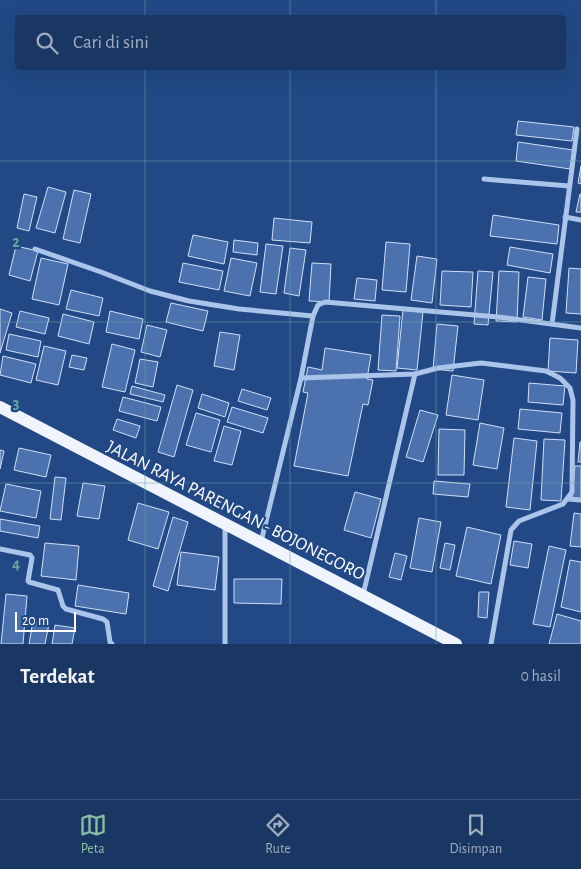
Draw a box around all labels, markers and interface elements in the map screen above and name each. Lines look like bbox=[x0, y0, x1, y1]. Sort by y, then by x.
search box bbox=[15, 15, 566, 70]
icon: search bbox=[33, 29, 61, 57]
text: Cari di sini bbox=[73, 33, 149, 52]
text: 2 bbox=[12, 234, 20, 250]
text: 3 bbox=[13, 395, 20, 411]
street label: JALAN RAYA PARENGAN - BOJONEGORO bbox=[104, 438, 368, 584]
text: 4 bbox=[12, 556, 20, 572]
scale bar bbox=[15, 609, 76, 632]
text: 20 m bbox=[22, 614, 49, 628]
text: Terdekat bbox=[20, 666, 95, 687]
text: 0 hasil bbox=[520, 668, 561, 684]
tab: Peta bbox=[79, 811, 107, 858]
tab: Rute bbox=[264, 811, 292, 858]
tab: Disimpan bbox=[449, 811, 502, 858]

